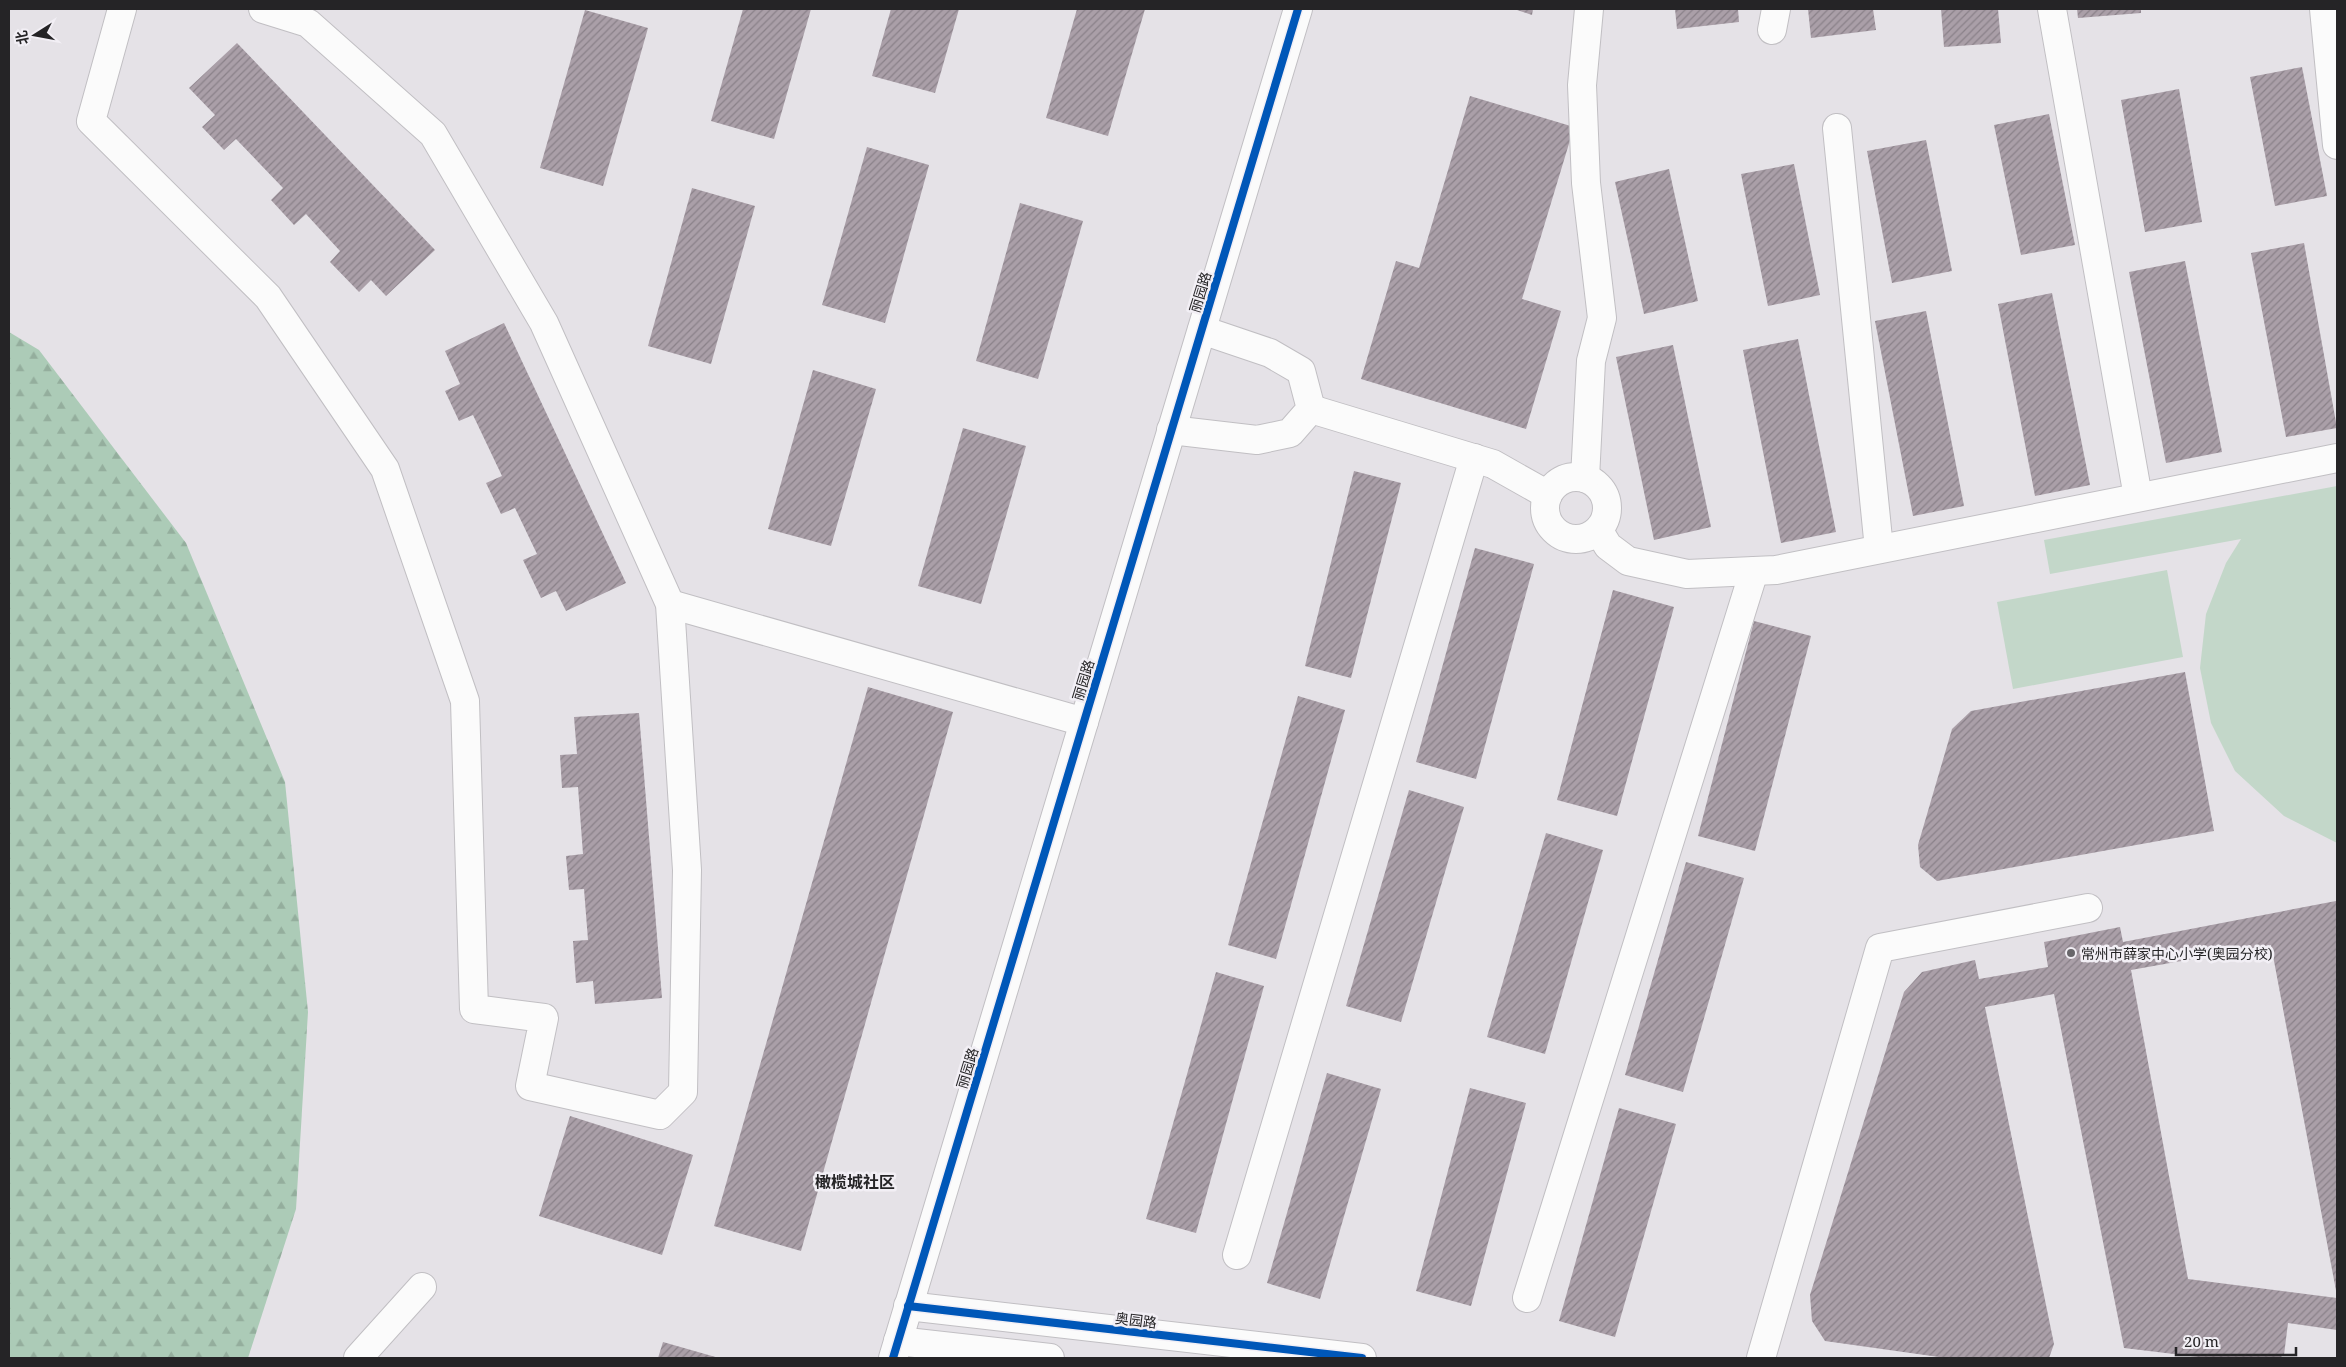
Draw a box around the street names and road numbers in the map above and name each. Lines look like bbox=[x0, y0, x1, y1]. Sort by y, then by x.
street label: 丽园路 bbox=[1185, 269, 1215, 315]
street label: 丽园路 bbox=[1068, 657, 1098, 703]
street label: 丽园路 bbox=[952, 1045, 982, 1091]
street label: 奥园路 bbox=[1114, 1308, 1158, 1332]

